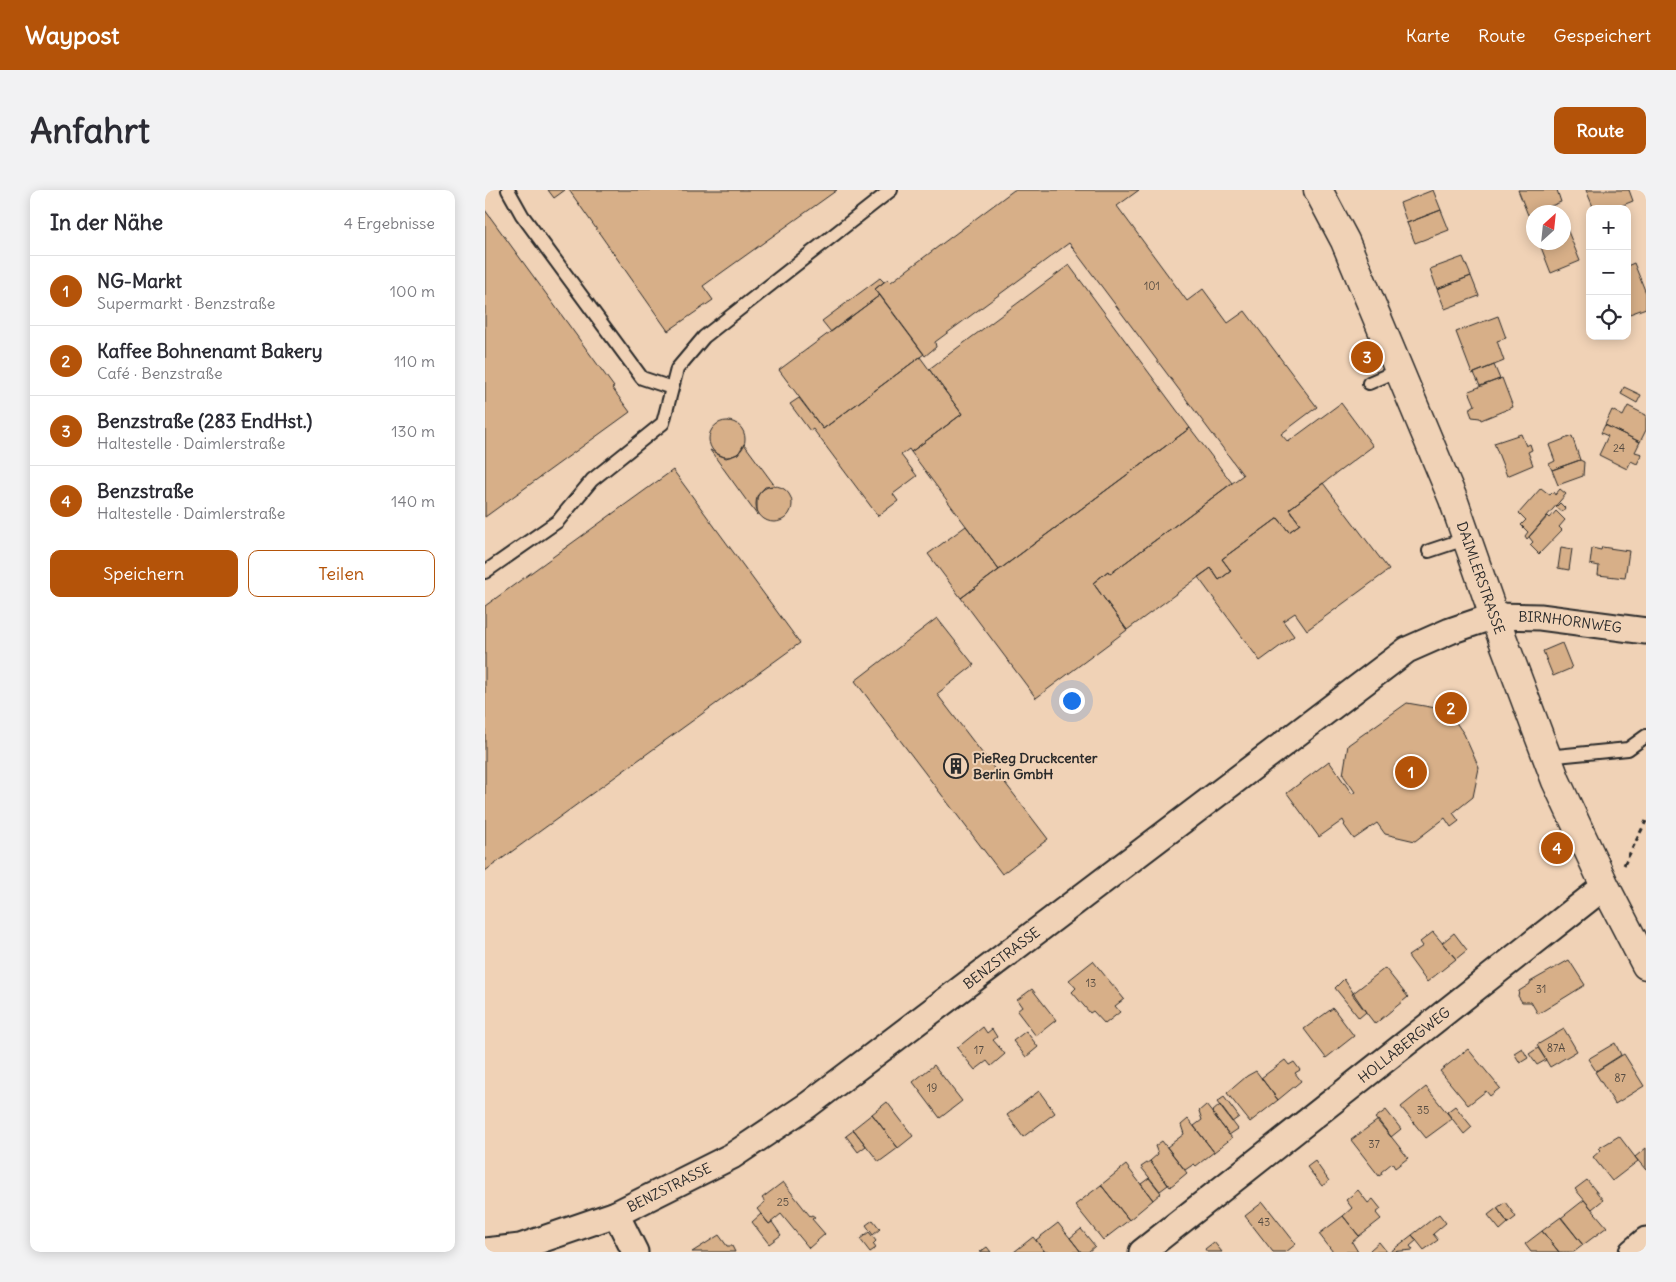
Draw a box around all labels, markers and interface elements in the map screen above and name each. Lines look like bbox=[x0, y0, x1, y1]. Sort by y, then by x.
text: Waypost bbox=[25, 20, 119, 50]
text: Karte bbox=[1406, 24, 1450, 47]
text: Route bbox=[1478, 24, 1525, 47]
text: Gespeichert bbox=[1553, 24, 1651, 47]
button: Route bbox=[1554, 107, 1646, 154]
text: Anfahrt bbox=[30, 108, 150, 152]
north arrow bbox=[1526, 205, 1571, 250]
map controls bbox=[1586, 205, 1631, 340]
button: + bbox=[1586, 205, 1631, 250]
text: In der Nähe bbox=[50, 209, 163, 236]
text: 4 Ergebnisse bbox=[344, 213, 435, 233]
button: − bbox=[1586, 250, 1631, 295]
text: NG-Markt bbox=[97, 269, 182, 293]
house number: 101 bbox=[1144, 279, 1160, 293]
text: 1 bbox=[63, 281, 69, 301]
text: 100 m bbox=[390, 281, 435, 301]
text: Supermarkt · Benzstraße bbox=[97, 293, 275, 313]
button: locate bbox=[1586, 295, 1631, 340]
pin: 3 bbox=[1351, 338, 1383, 376]
text: Kaffee Bohnenamt Bakery bbox=[97, 339, 323, 363]
text: 2 bbox=[62, 351, 70, 371]
text: 110 m bbox=[394, 351, 435, 371]
text: Café · Benzstraße bbox=[97, 363, 223, 383]
text: Benzstraße (283 EndHst.) bbox=[97, 409, 312, 433]
text: 3 bbox=[61, 421, 71, 441]
text: 130 m bbox=[391, 421, 435, 441]
text: Haltestelle · Daimlerstraße bbox=[97, 433, 285, 453]
house number: 24 bbox=[1613, 441, 1625, 455]
text: Benzstraße bbox=[97, 479, 194, 503]
text: 4 bbox=[61, 491, 71, 511]
text: 140 m bbox=[391, 491, 435, 511]
text: Haltestelle · Daimlerstraße bbox=[97, 503, 285, 523]
street label: DAIMLERSTRASSE bbox=[1453, 519, 1509, 637]
button: Speichern bbox=[50, 550, 238, 597]
button: Teilen bbox=[248, 550, 435, 597]
street label: BIRNHORNWEG bbox=[1518, 608, 1623, 637]
your location bbox=[1059, 688, 1085, 714]
pin: 2 bbox=[1435, 689, 1467, 727]
place label: PieReg Druckcenter Berlin GmbH bbox=[973, 749, 1098, 783]
building icon: PieReg Druckcenter Berlin GmbH bbox=[943, 753, 969, 779]
pin: 1 bbox=[1395, 753, 1427, 791]
pin: 4 bbox=[1541, 829, 1573, 867]
street label: BENZSTRASSE bbox=[960, 923, 1044, 993]
house number: 13 bbox=[1086, 976, 1096, 990]
house number: 31 bbox=[1536, 982, 1546, 996]
street label: HOLLABERGWEG bbox=[1354, 1003, 1454, 1087]
house number: 87A bbox=[1547, 1041, 1565, 1055]
house number: 17 bbox=[974, 1043, 984, 1057]
house number: 87 bbox=[1614, 1071, 1626, 1085]
house number: 19 bbox=[927, 1081, 937, 1095]
house number: 35 bbox=[1417, 1103, 1429, 1117]
house number: 37 bbox=[1368, 1137, 1380, 1151]
street label: BENZSTRASSE bbox=[624, 1159, 714, 1216]
house number: 25 bbox=[777, 1195, 789, 1209]
house number: 43 bbox=[1258, 1215, 1270, 1229]

